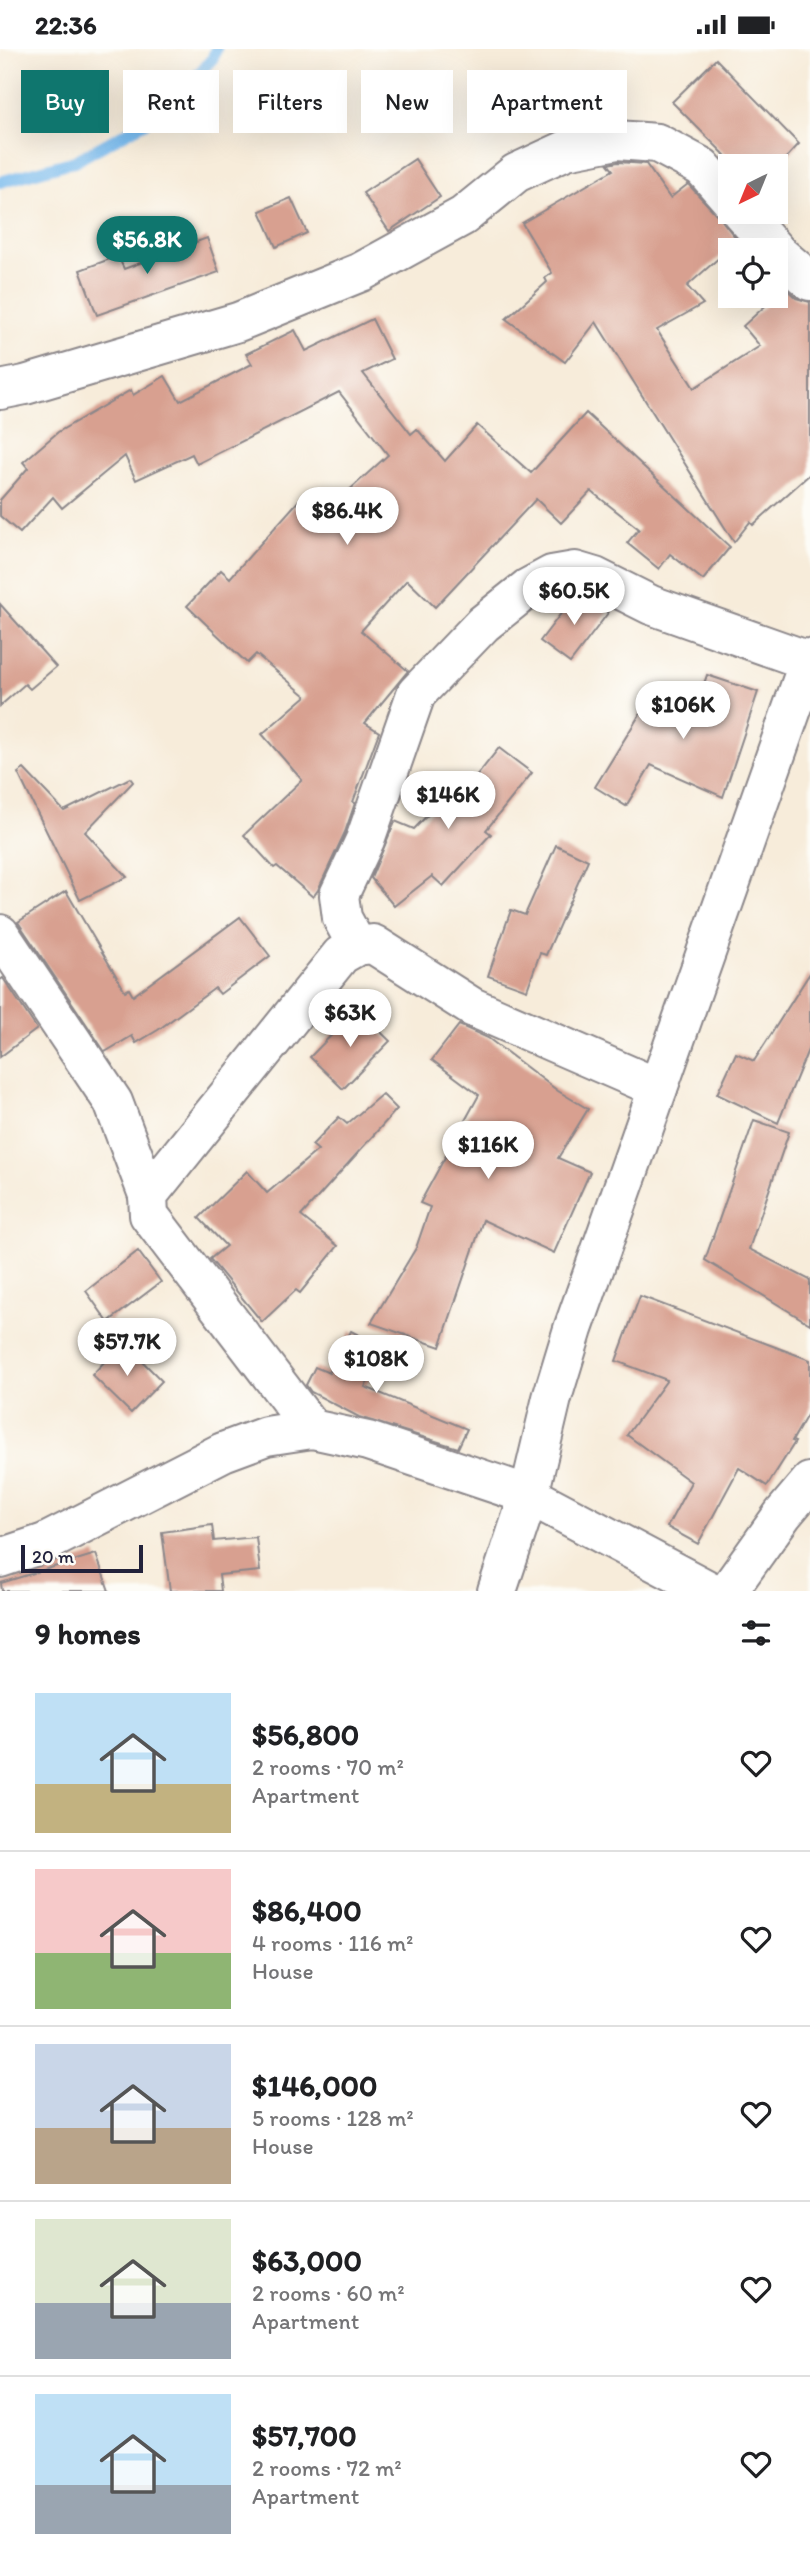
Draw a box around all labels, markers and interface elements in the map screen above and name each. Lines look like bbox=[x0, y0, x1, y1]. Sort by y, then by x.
text: 22:36 bbox=[35, 9, 97, 41]
chip: Buy bbox=[21, 70, 109, 133]
chip: Rent bbox=[123, 70, 219, 133]
chip: Filters bbox=[233, 70, 347, 133]
chip: New bbox=[361, 70, 453, 133]
chip: Apartment bbox=[467, 70, 627, 133]
north arrow bbox=[718, 154, 788, 224]
map controls bbox=[718, 154, 788, 308]
pin: $56.8K bbox=[90, 217, 204, 276]
text: $56.8K bbox=[113, 225, 181, 253]
button: locate bbox=[718, 238, 788, 308]
pin: $86.4K bbox=[290, 487, 404, 547]
text: $86.4K bbox=[312, 496, 382, 524]
pin: $60.5K bbox=[517, 567, 631, 627]
text: $60.5K bbox=[539, 576, 609, 604]
pin: $106K bbox=[634, 681, 732, 741]
text: $106K bbox=[651, 690, 715, 718]
pin: $146K bbox=[399, 771, 497, 831]
text: $146K bbox=[416, 780, 480, 808]
pin: $63K bbox=[309, 989, 391, 1049]
text: $63K bbox=[324, 998, 376, 1026]
pin: $116K bbox=[439, 1121, 537, 1181]
text: $116K bbox=[458, 1130, 518, 1158]
pin: $57.7K bbox=[70, 1319, 184, 1378]
text: $57.7K bbox=[94, 1327, 160, 1355]
pin: $108K bbox=[327, 1335, 425, 1395]
text: $108K bbox=[344, 1344, 408, 1372]
scale bar bbox=[21, 1542, 144, 1574]
text: 20 m bbox=[32, 1545, 74, 1568]
icon: filters bbox=[737, 1614, 775, 1652]
text: 9 homes bbox=[35, 1615, 141, 1652]
text: $56,800 bbox=[252, 1716, 359, 1753]
icon: home bbox=[91, 1721, 175, 1805]
icon: heart bbox=[737, 1744, 775, 1782]
text: 2 rooms · 70 m² bbox=[252, 1753, 404, 1781]
text: Apartment bbox=[252, 1781, 359, 1809]
text: $86,400 bbox=[252, 1892, 362, 1929]
icon: home bbox=[91, 1897, 175, 1981]
icon: heart bbox=[737, 1920, 775, 1958]
text: 4 rooms · 116 m² bbox=[252, 1929, 414, 1957]
text: House bbox=[252, 1957, 314, 1985]
text: $146,000 bbox=[252, 2067, 378, 2104]
icon: home bbox=[91, 2072, 175, 2156]
icon: heart bbox=[737, 2095, 775, 2133]
text: 5 rooms · 128 m² bbox=[252, 2104, 414, 2132]
text: House bbox=[252, 2132, 314, 2160]
text: $63,000 bbox=[252, 2242, 362, 2279]
icon: home bbox=[91, 2247, 175, 2331]
icon: heart bbox=[737, 2270, 775, 2308]
text: 2 rooms · 60 m² bbox=[252, 2279, 405, 2307]
text: Apartment bbox=[252, 2307, 359, 2335]
text: $57,700 bbox=[252, 2417, 357, 2454]
icon: home bbox=[91, 2422, 175, 2506]
icon: heart bbox=[737, 2445, 775, 2483]
text: 2 rooms · 72 m² bbox=[252, 2454, 402, 2482]
text: Apartment bbox=[252, 2482, 359, 2510]

